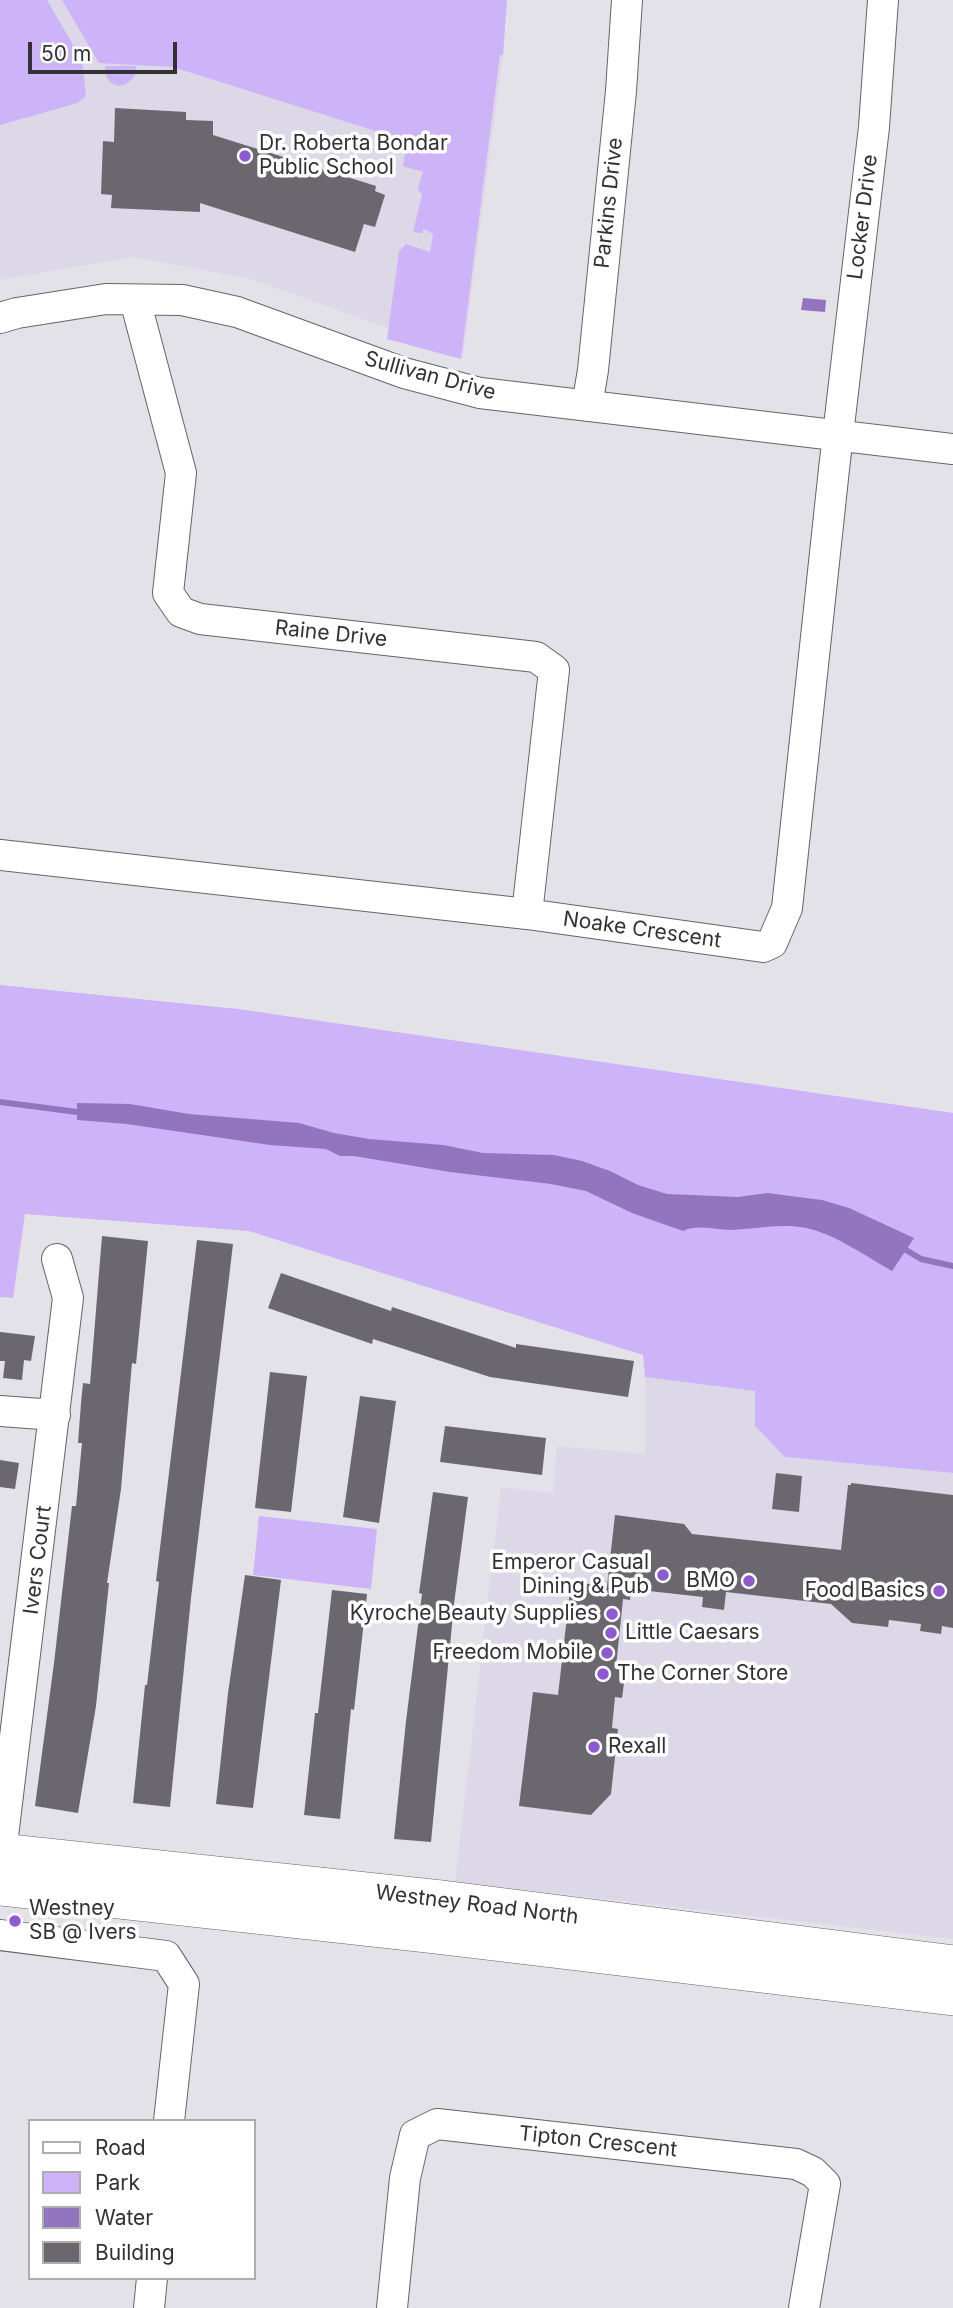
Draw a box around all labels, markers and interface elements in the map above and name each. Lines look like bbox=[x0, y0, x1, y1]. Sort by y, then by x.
scale bar bbox=[32, 28, 180, 72]
text: 50 m bbox=[41, 41, 91, 66]
place label: Dr. Roberta Bondar Public School bbox=[259, 131, 448, 181]
street label: Parkins Drive bbox=[590, 136, 628, 270]
marker: Dr. Roberta Bondar Public School bbox=[237, 148, 253, 164]
street label: Locker Drive bbox=[843, 153, 883, 281]
street label: Sullivan Drive bbox=[362, 346, 498, 406]
street label: Raine Drive bbox=[274, 616, 388, 652]
street label: Noake Crescent bbox=[561, 906, 723, 954]
street label: Ivers Court bbox=[19, 1504, 57, 1616]
place label: Emperor Casual Dining & Pub bbox=[491, 1550, 649, 1600]
marker: Emperor Casual Dining & Pub bbox=[655, 1567, 671, 1583]
place label: BMO bbox=[686, 1568, 735, 1594]
marker: BMO bbox=[741, 1573, 757, 1589]
place label: Food Basics bbox=[805, 1578, 925, 1604]
marker: Food Basics bbox=[931, 1583, 947, 1599]
place label: Kyroche Beauty Supplies bbox=[350, 1601, 598, 1627]
marker: Kyroche Beauty Supplies bbox=[604, 1606, 620, 1622]
place label: Little Caesars bbox=[625, 1620, 760, 1646]
marker: Little Caesars bbox=[603, 1625, 619, 1641]
place label: Freedom Mobile bbox=[433, 1640, 593, 1666]
marker: Freedom Mobile bbox=[599, 1645, 615, 1661]
place label: The Corner Store bbox=[617, 1661, 788, 1687]
marker: The Corner Store bbox=[595, 1666, 611, 1682]
place label: Rexall bbox=[608, 1734, 666, 1760]
marker: Rexall bbox=[586, 1739, 602, 1755]
street label: Westney Road North bbox=[374, 1880, 580, 1930]
place label: Westney SB @ Ivers bbox=[29, 1896, 137, 1946]
marker: Westney SB @ Ivers bbox=[7, 1913, 23, 1929]
legend bbox=[28, 2119, 256, 2280]
street label: Tipton Crescent bbox=[518, 2121, 678, 2163]
text: Road bbox=[95, 2135, 146, 2160]
text: Park bbox=[95, 2170, 140, 2195]
text: Water bbox=[95, 2205, 153, 2230]
text: Building bbox=[95, 2240, 175, 2265]

